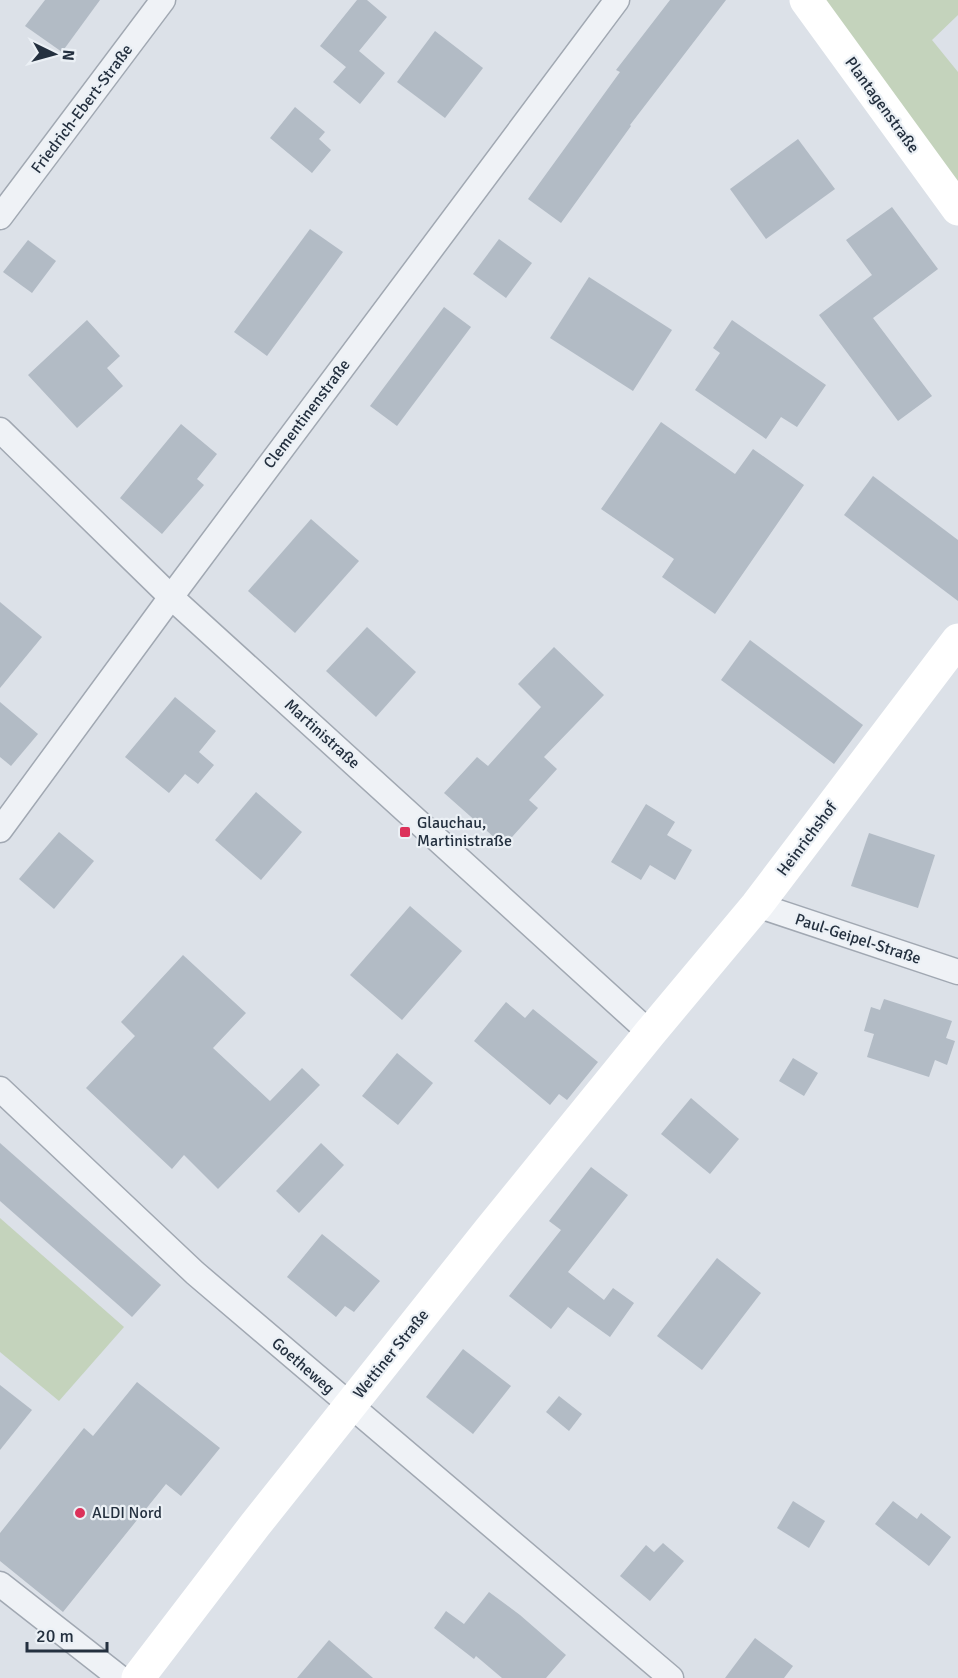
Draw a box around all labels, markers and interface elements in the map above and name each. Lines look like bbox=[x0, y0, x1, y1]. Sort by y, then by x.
north arrow bbox=[24, 24, 84, 84]
street label: Friedrich-Ebert-Straße bbox=[27, 40, 137, 178]
text: N bbox=[57, 49, 78, 62]
street label: Plantagenstraße bbox=[840, 53, 924, 157]
street label: Clementinenstraße bbox=[259, 355, 355, 473]
street label: Martinistraße bbox=[280, 695, 364, 773]
street label: Heinrichshof bbox=[773, 797, 842, 880]
place label: Glauchau, Martinistraße bbox=[417, 813, 512, 851]
marker: Glauchau, Martinistraße bbox=[398, 825, 412, 839]
street label: Paul-Geipel-Straße bbox=[792, 909, 924, 969]
street label: Wettiner Straße bbox=[349, 1305, 433, 1403]
street label: Goetheweg bbox=[268, 1333, 338, 1399]
place label: ALDI Nord bbox=[92, 1503, 162, 1523]
marker: ALDI Nord bbox=[73, 1506, 87, 1520]
scale bar bbox=[27, 1615, 106, 1653]
text: 20 m bbox=[36, 1625, 74, 1647]

